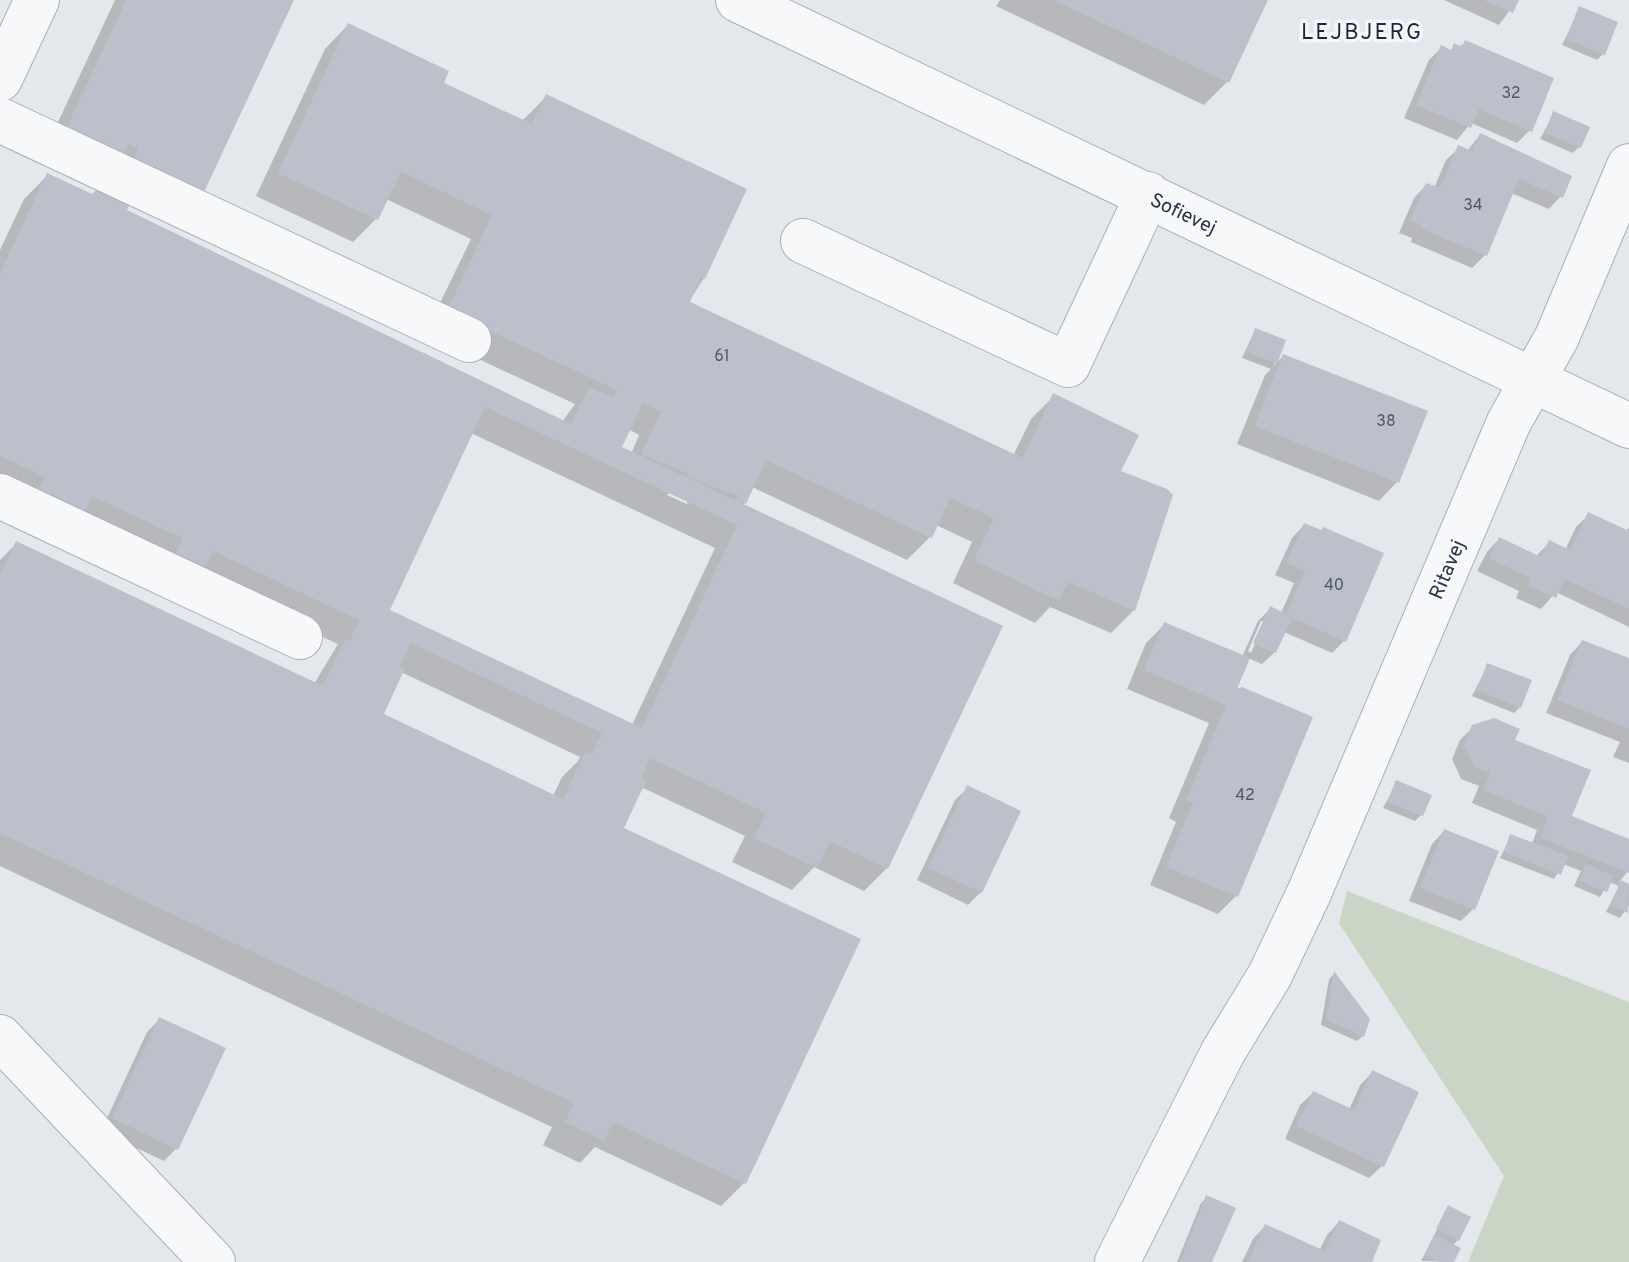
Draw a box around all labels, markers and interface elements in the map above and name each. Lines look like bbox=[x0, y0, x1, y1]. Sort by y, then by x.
district label: LEJBJERG bbox=[1301, 20, 1423, 47]
house number: 32 bbox=[1501, 84, 1521, 104]
street label: Sofievej bbox=[1145, 188, 1220, 242]
house number: 34 bbox=[1463, 196, 1483, 216]
house number: 61 bbox=[714, 347, 730, 367]
house number: 38 bbox=[1376, 412, 1396, 432]
street label: Ritavej bbox=[1424, 536, 1472, 604]
house number: 40 bbox=[1324, 576, 1344, 596]
house number: 42 bbox=[1235, 786, 1255, 806]

